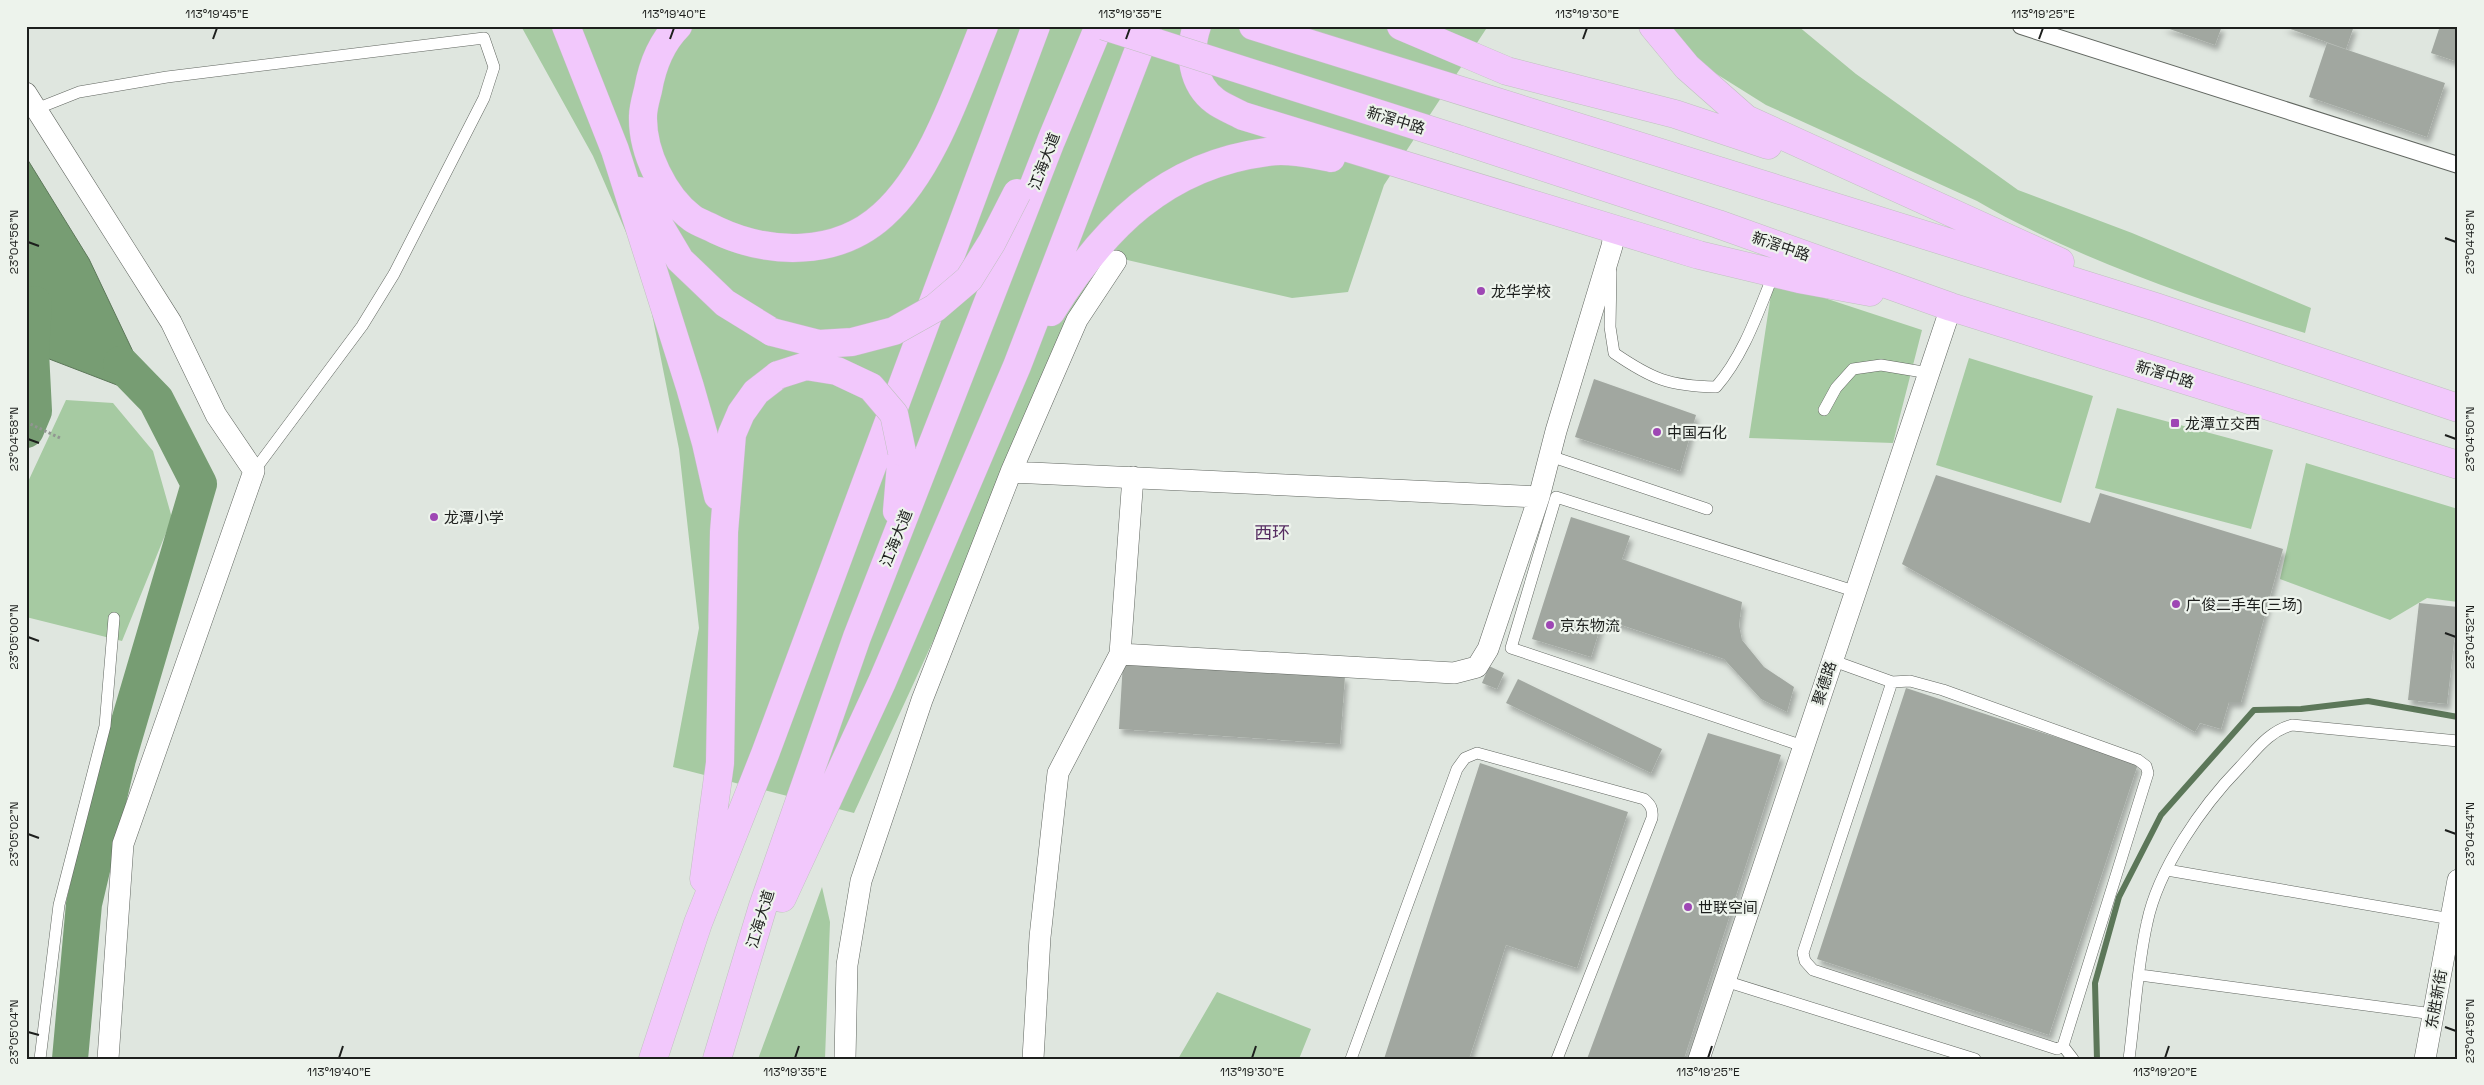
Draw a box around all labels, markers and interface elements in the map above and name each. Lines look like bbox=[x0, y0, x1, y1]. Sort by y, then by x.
text: 113°19'45"E bbox=[185, 6, 249, 22]
text: 113°19'40"E bbox=[642, 6, 706, 22]
text: 113°19'35"E bbox=[1098, 6, 1162, 22]
text: 113°19'30"E bbox=[1555, 6, 1619, 22]
text: 113°19'25"E bbox=[2011, 6, 2075, 22]
street label: 新滘中路 bbox=[1365, 102, 1427, 138]
street label: 江海大道 bbox=[1024, 130, 1064, 192]
text: 23°04'56"N bbox=[6, 210, 22, 274]
text: 23°04'48"N bbox=[2462, 210, 2478, 274]
street label: 新滘中路 bbox=[1750, 227, 1812, 265]
place label: 龙华学校 bbox=[1491, 282, 1551, 301]
marker: 龙华学校 bbox=[1475, 285, 1487, 297]
street label: 新滘中路 bbox=[2134, 356, 2196, 392]
text: 23°04'58"N bbox=[6, 407, 22, 471]
text: 23°04'50"N bbox=[2462, 407, 2478, 471]
place label: 龙潭立交西 bbox=[2185, 414, 2260, 433]
marker: 龙潭立交西 bbox=[2169, 417, 2181, 429]
place label: 中国石化 bbox=[1667, 423, 1727, 442]
marker: 中国石化 bbox=[1651, 426, 1663, 438]
street label: 江海大道 bbox=[876, 507, 916, 569]
place label: 龙潭小学 bbox=[444, 508, 504, 527]
marker: 龙潭小学 bbox=[428, 511, 440, 523]
district label: 西环 bbox=[1254, 521, 1290, 544]
place label: 广俊二手车(三场) bbox=[2186, 595, 2302, 615]
marker: 广俊二手车(三场) bbox=[2170, 598, 2182, 610]
text: 23°05'00"N bbox=[6, 604, 22, 670]
text: 23°04'52"N bbox=[2462, 605, 2478, 669]
place label: 京东物流 bbox=[1560, 616, 1620, 635]
marker: 京东物流 bbox=[1544, 619, 1556, 631]
street label: 聚德路 bbox=[1808, 659, 1840, 707]
text: 23°05'02"N bbox=[6, 802, 22, 866]
text: 23°04'54"N bbox=[2462, 802, 2478, 866]
street label: 江海大道 bbox=[742, 888, 778, 950]
place label: 世联空间 bbox=[1698, 898, 1758, 917]
marker: 世联空间 bbox=[1682, 901, 1694, 913]
street label: 东胜新街 bbox=[2421, 968, 2451, 1030]
text: 23°04'56"N bbox=[2462, 999, 2478, 1063]
text: 23°05'04"N bbox=[6, 1000, 22, 1064]
text: 113°19'40"E bbox=[307, 1064, 371, 1080]
text: 113°19'35"E bbox=[763, 1064, 827, 1080]
text: 113°19'30"E bbox=[1220, 1064, 1284, 1080]
text: 113°19'25"E bbox=[1676, 1064, 1740, 1080]
text: 113°19'20"E bbox=[2133, 1064, 2197, 1080]

